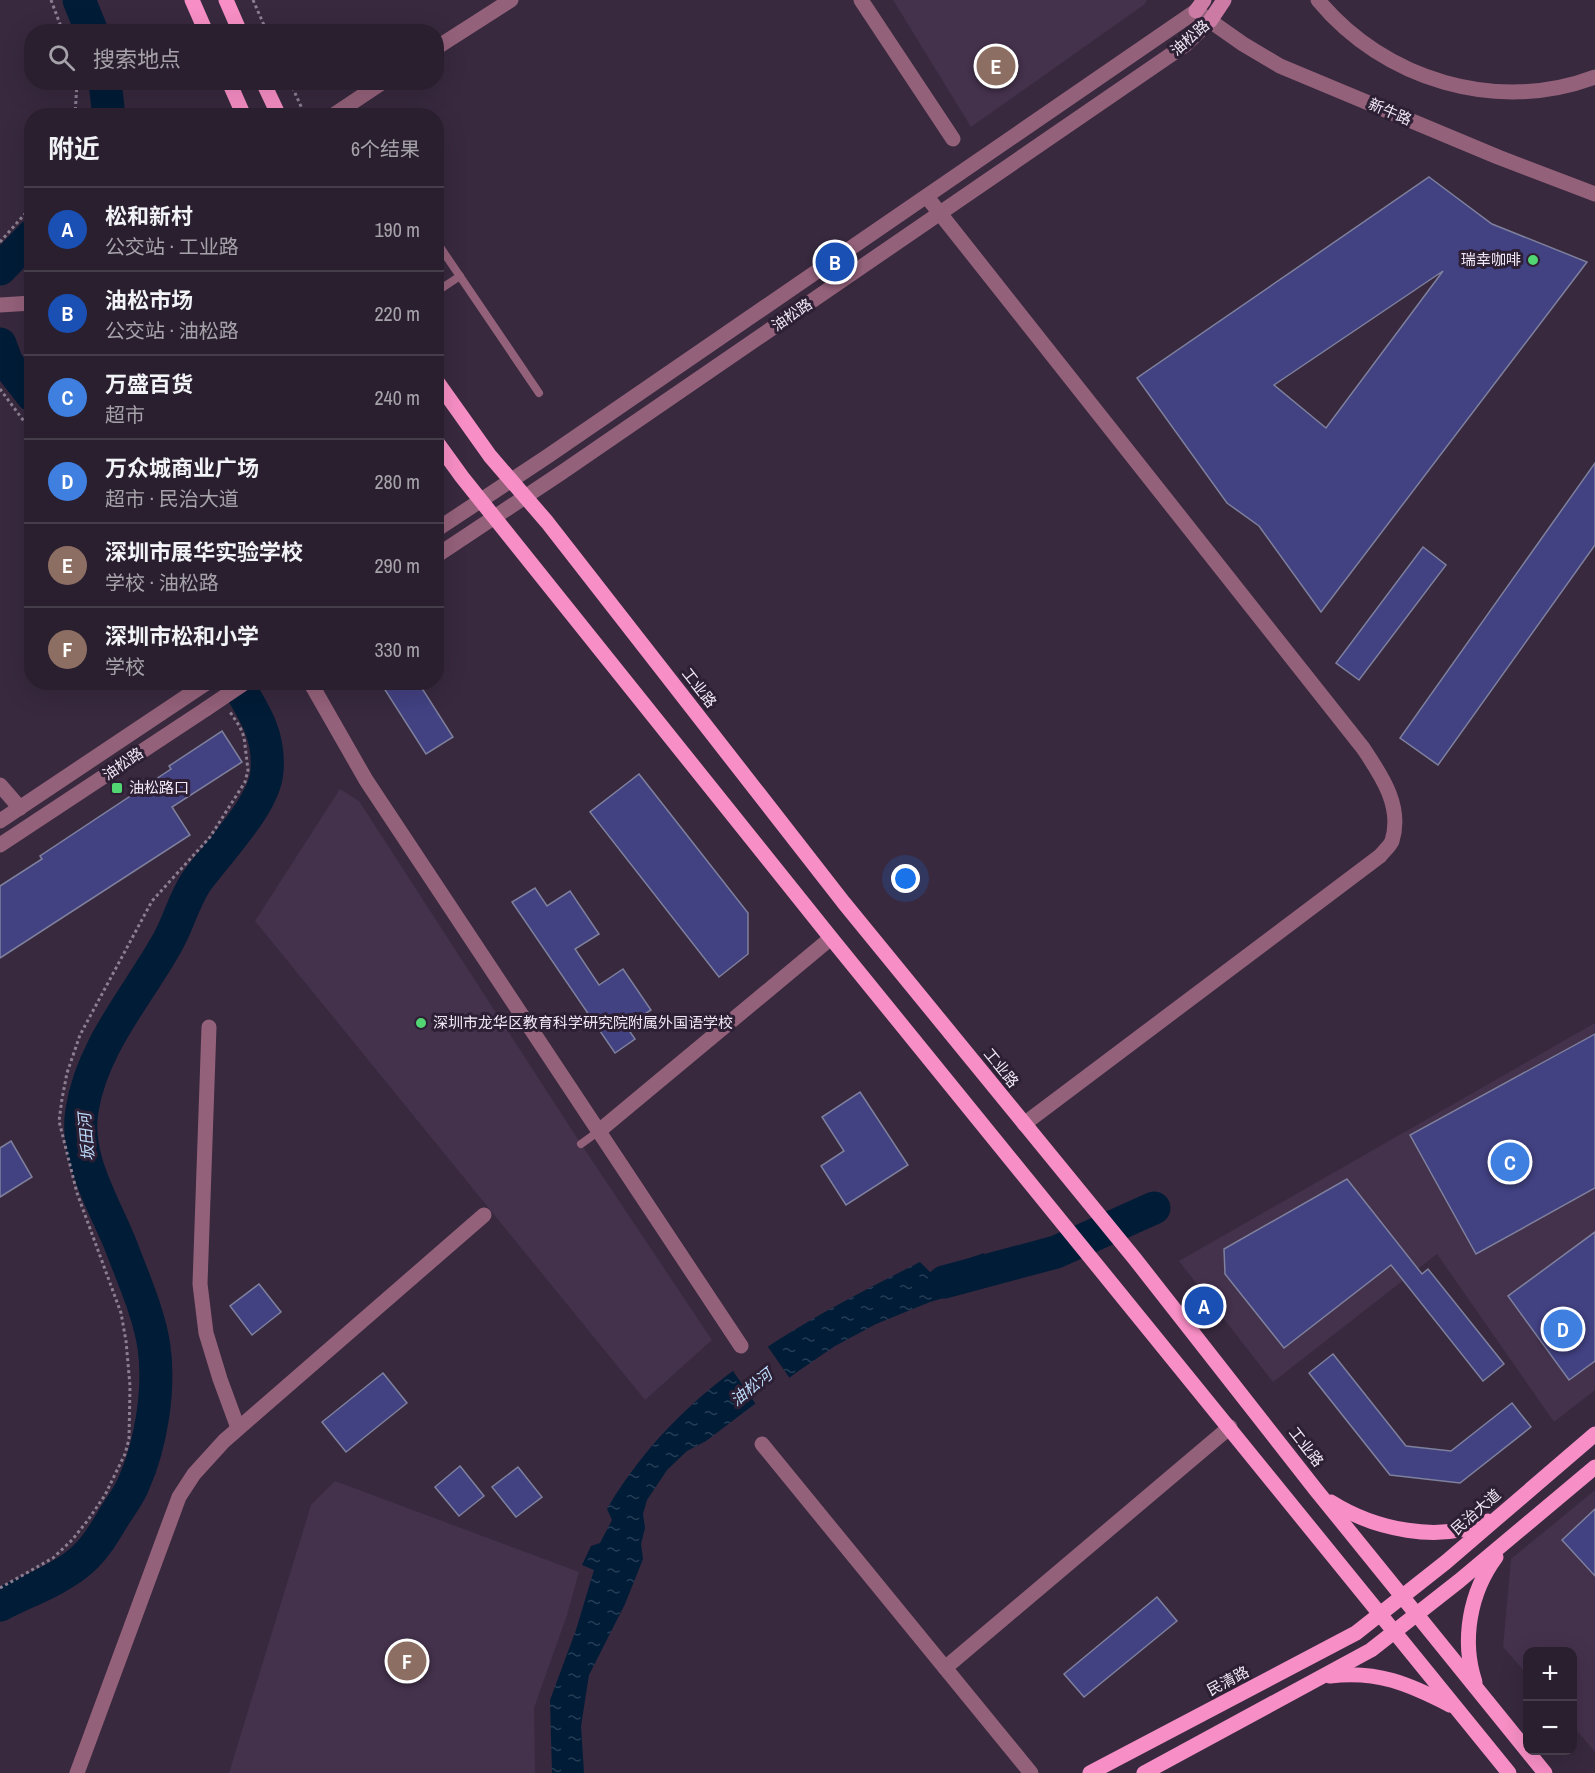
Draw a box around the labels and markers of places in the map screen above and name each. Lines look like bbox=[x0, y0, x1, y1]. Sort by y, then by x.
pin: E bbox=[976, 44, 1016, 88]
pin: B bbox=[816, 240, 854, 284]
place label: 瑞幸咖啡 bbox=[1461, 249, 1521, 270]
marker: 瑞幸咖啡 bbox=[1526, 253, 1540, 267]
place label: 油松路口 bbox=[129, 777, 189, 798]
marker: 油松路口 bbox=[110, 781, 124, 795]
place label: 深圳市龙华区教育科学研究院附属外国语学校 bbox=[433, 1012, 733, 1033]
marker: 深圳市龙华区教育科学研究院附属外国语学校 bbox=[414, 1016, 428, 1030]
pin: C bbox=[1490, 1140, 1530, 1184]
pin: A bbox=[1184, 1284, 1224, 1328]
pin: D bbox=[1544, 1306, 1582, 1352]
pin: F bbox=[388, 1638, 426, 1684]

